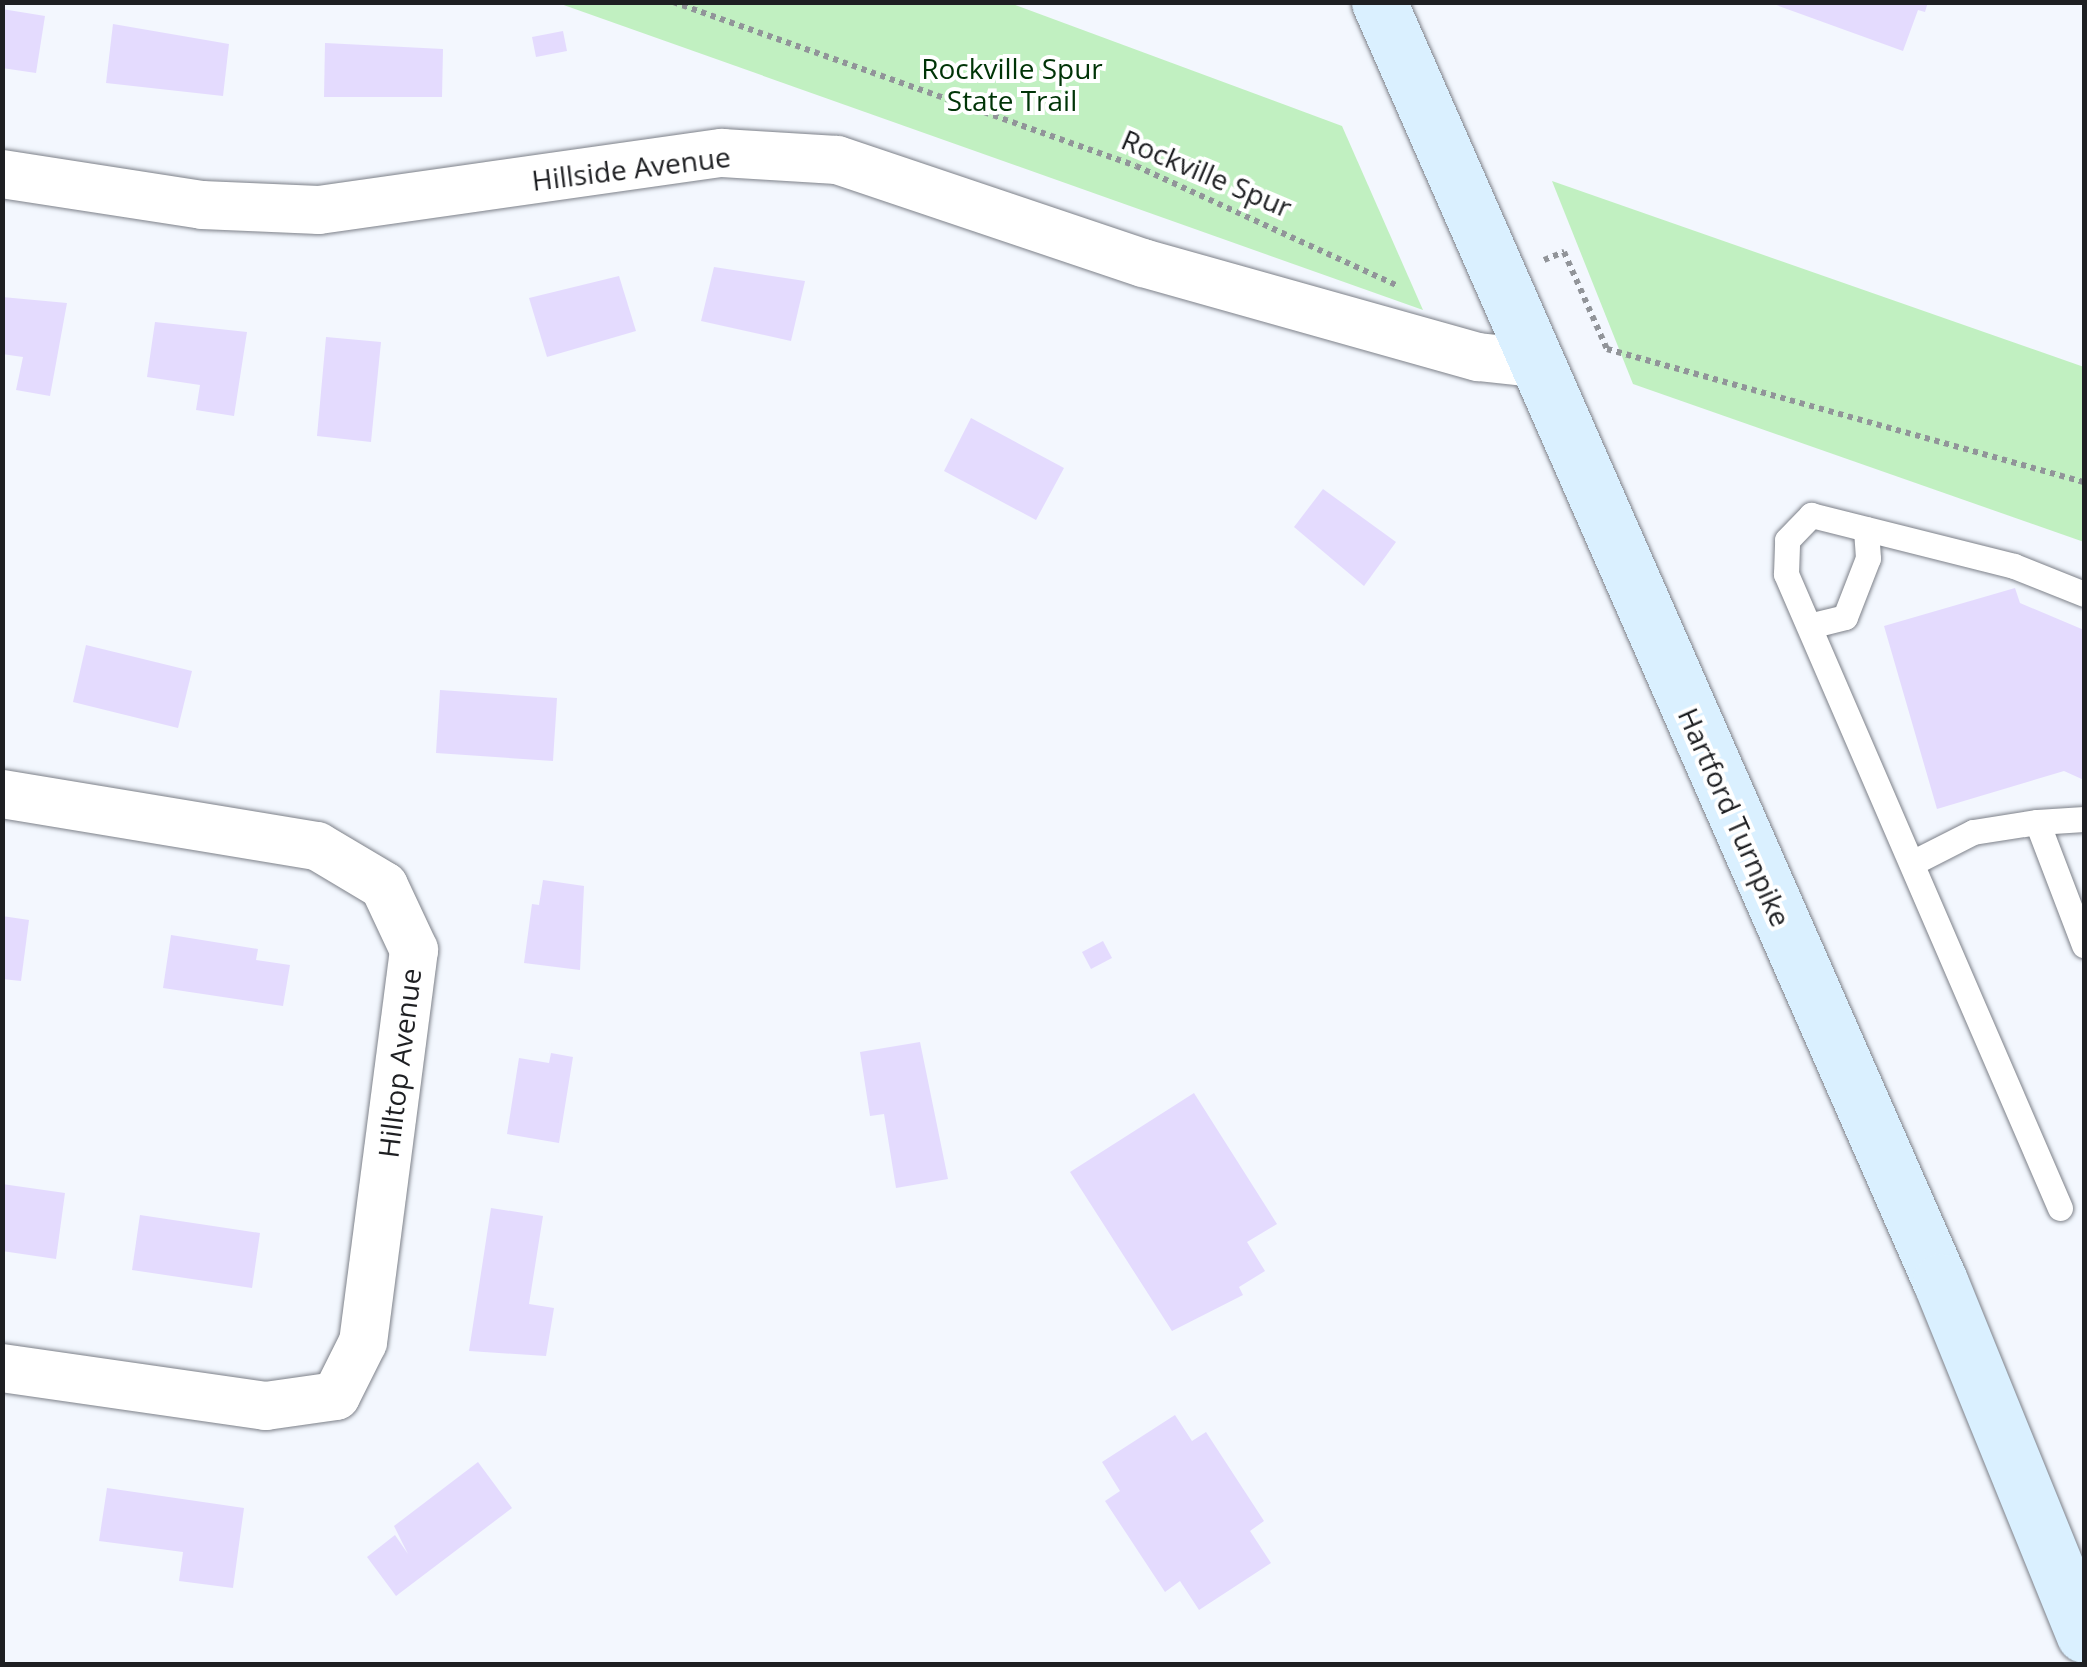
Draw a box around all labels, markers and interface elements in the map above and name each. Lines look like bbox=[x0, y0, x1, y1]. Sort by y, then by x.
park label: Rockville Spur State Trail bbox=[921, 51, 1103, 117]
street label: Rockville Spur bbox=[1117, 122, 1297, 224]
street label: Hillside Avenue bbox=[530, 139, 732, 197]
street label: Hartford Turnpike bbox=[1672, 703, 1798, 931]
street label: Hilltop Avenue bbox=[371, 966, 427, 1160]

